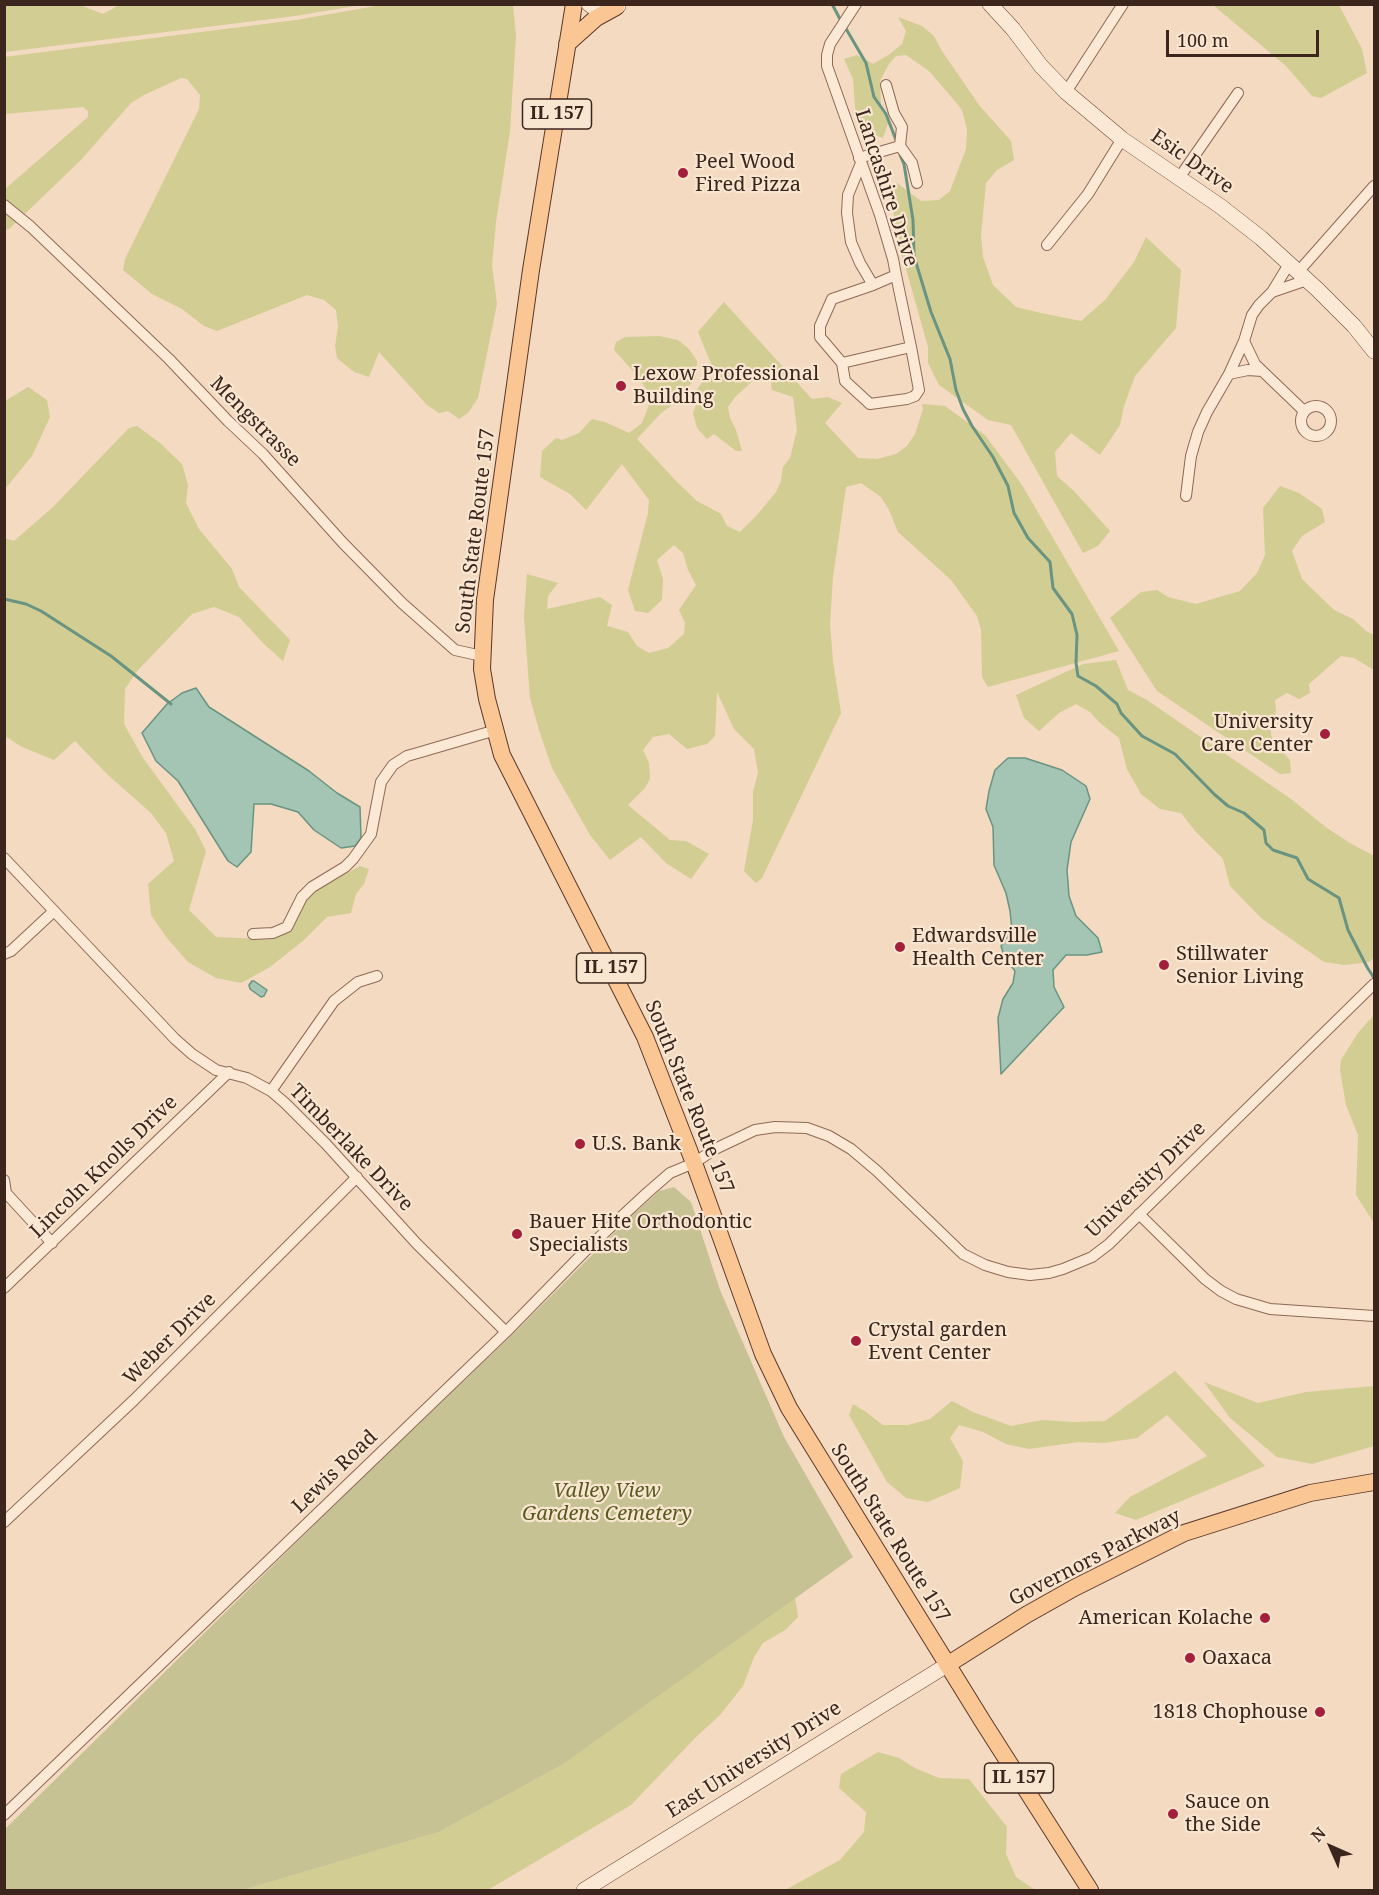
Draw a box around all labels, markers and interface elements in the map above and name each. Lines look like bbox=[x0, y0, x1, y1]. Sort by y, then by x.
scale bar bbox=[1169, 18, 1322, 56]
text: 100 m bbox=[1177, 28, 1229, 52]
road number: IL 157 bbox=[522, 99, 592, 129]
street label: Lancashire Drive bbox=[849, 106, 923, 270]
street label: Esic Drive bbox=[1146, 125, 1238, 199]
place label: Peel Wood Fired Pizza bbox=[695, 150, 801, 197]
marker: Peel Wood Fired Pizza bbox=[676, 166, 690, 180]
place label: Lexow Professional Building bbox=[633, 362, 819, 409]
street label: Mengstrasse bbox=[205, 372, 305, 472]
marker: Lexow Professional Building bbox=[614, 379, 628, 393]
street label: South State Route 157 bbox=[452, 427, 500, 635]
place label: University Care Center bbox=[1201, 710, 1313, 757]
marker: University Care Center bbox=[1318, 727, 1332, 741]
place label: Edwardsville Health Center bbox=[912, 924, 1044, 971]
marker: Edwardsville Health Center bbox=[893, 940, 907, 954]
place label: Stillwater Senior Living bbox=[1176, 942, 1304, 989]
road number: IL 157 bbox=[576, 953, 646, 983]
marker: Stillwater Senior Living bbox=[1157, 958, 1171, 972]
street label: South State Route 157 bbox=[639, 997, 739, 1197]
street label: Timberlake Drive bbox=[284, 1080, 418, 1216]
street label: Lincoln Knolls Drive bbox=[25, 1091, 183, 1243]
street label: University Drive bbox=[1081, 1117, 1211, 1243]
place label: U.S. Bank bbox=[592, 1132, 681, 1156]
marker: U.S. Bank bbox=[573, 1137, 587, 1151]
place label: Bauer Hite Orthodontic Specialists bbox=[529, 1210, 752, 1257]
marker: Bauer Hite Orthodontic Specialists bbox=[510, 1227, 524, 1241]
street label: Weber Drive bbox=[119, 1288, 221, 1390]
place label: Crystal garden Event Center bbox=[868, 1318, 1007, 1365]
marker: Crystal garden Event Center bbox=[849, 1334, 863, 1348]
street label: Lewis Road bbox=[287, 1425, 383, 1519]
street label: South State Route 157 bbox=[825, 1439, 955, 1627]
park label: Valley View Gardens Cemetery bbox=[522, 1479, 692, 1526]
street label: Governors Parkway bbox=[1005, 1504, 1185, 1612]
place label: American Kolache bbox=[1078, 1606, 1253, 1630]
marker: American Kolache bbox=[1258, 1611, 1272, 1625]
place label: Oaxaca bbox=[1202, 1646, 1272, 1670]
marker: Oaxaca bbox=[1183, 1651, 1197, 1665]
street label: East University Drive bbox=[662, 1696, 846, 1824]
place label: 1818 Chophouse bbox=[1153, 1700, 1308, 1724]
marker: 1818 Chophouse bbox=[1313, 1705, 1327, 1719]
road number: IL 157 bbox=[984, 1763, 1054, 1793]
place label: Sauce on the Side bbox=[1185, 1790, 1270, 1837]
marker: Sauce on the Side bbox=[1166, 1807, 1180, 1821]
north arrow bbox=[1301, 1817, 1361, 1877]
text: N bbox=[1306, 1822, 1331, 1847]

